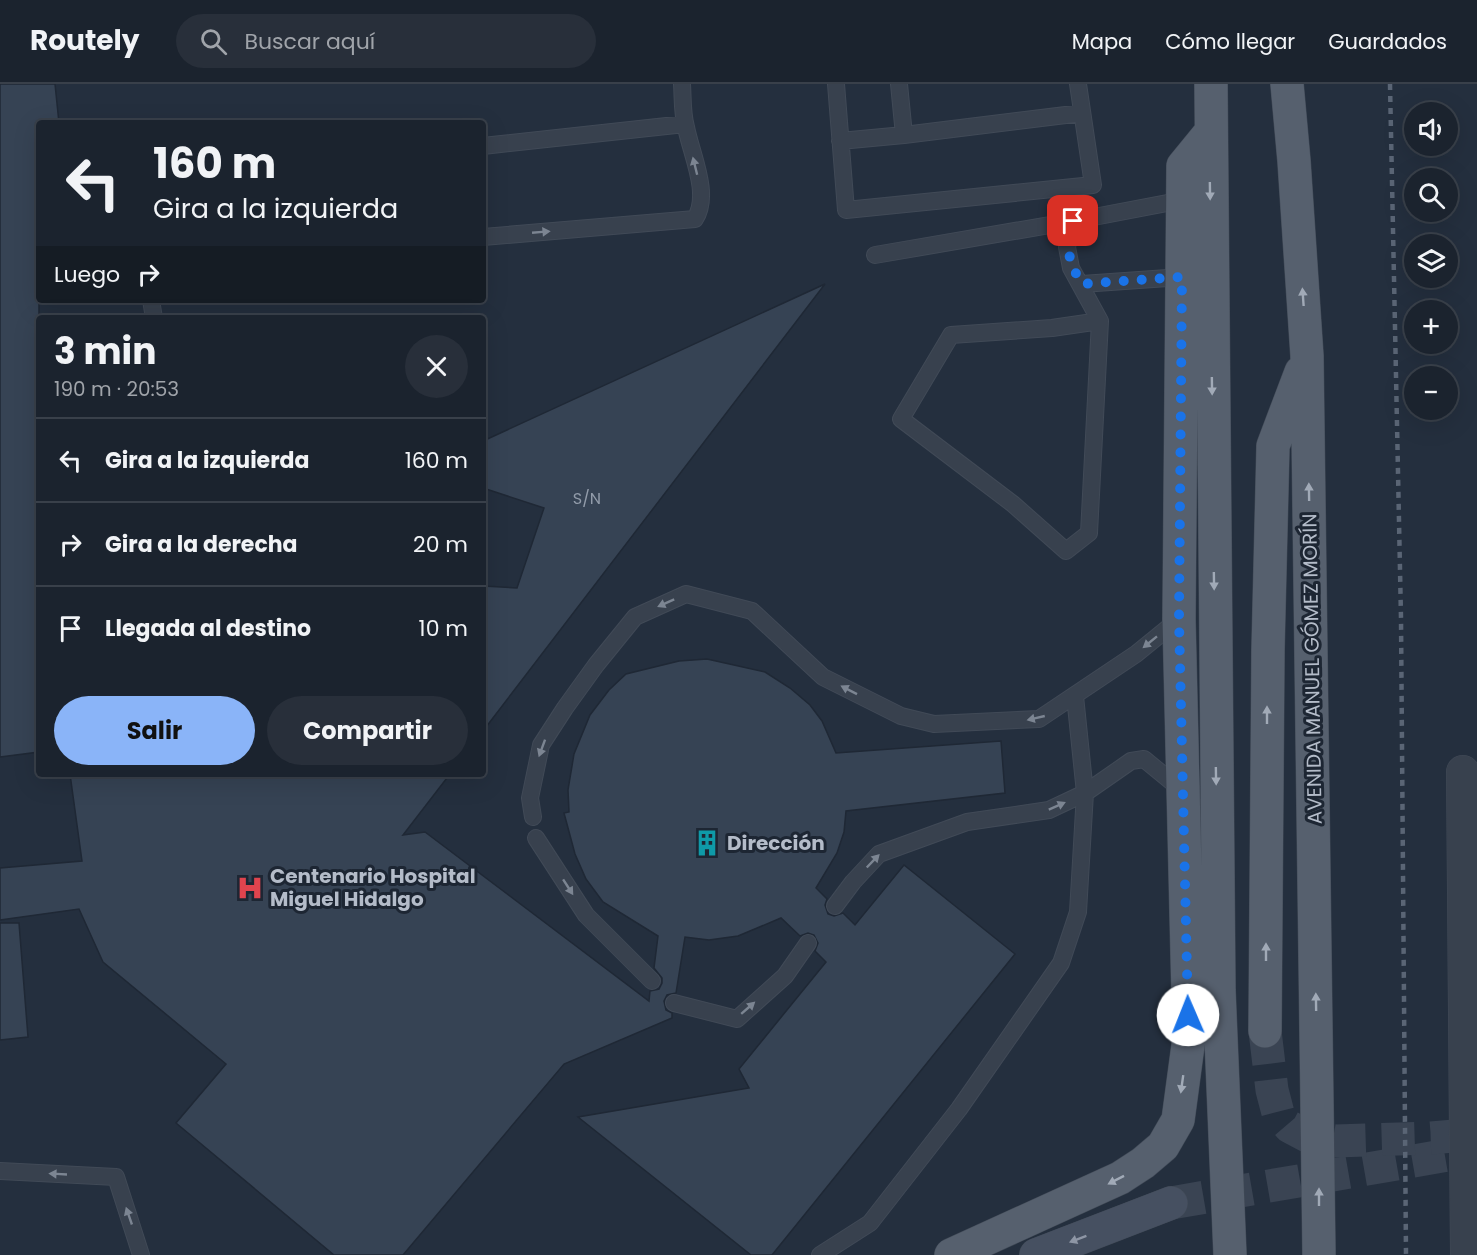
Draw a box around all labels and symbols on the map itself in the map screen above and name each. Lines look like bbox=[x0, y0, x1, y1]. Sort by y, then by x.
one-way arrow bbox=[690, 157, 700, 176]
one-way arrow bbox=[1206, 182, 1215, 201]
pin bbox=[1047, 195, 1098, 246]
one-way arrow bbox=[532, 227, 551, 237]
one-way arrow bbox=[1299, 287, 1308, 306]
one-way arrow bbox=[1208, 377, 1217, 396]
one-way arrow bbox=[1304, 482, 1314, 501]
house number: S/N bbox=[573, 487, 601, 510]
street label: AVENIDA MANUEL GÓMEZ MORÍN bbox=[1295, 513, 1329, 825]
one-way arrow bbox=[1210, 572, 1219, 591]
one-way arrow bbox=[656, 598, 674, 608]
one-way arrow bbox=[1142, 636, 1158, 649]
one-way arrow bbox=[840, 685, 857, 694]
one-way arrow bbox=[1262, 705, 1272, 724]
one-way arrow bbox=[1027, 713, 1045, 723]
one-way arrow bbox=[536, 739, 546, 757]
one-way arrow bbox=[1212, 767, 1221, 786]
one-way arrow bbox=[1048, 801, 1066, 811]
building icon: Dirección bbox=[692, 828, 722, 858]
place label: Dirección bbox=[727, 829, 825, 857]
one-way arrow bbox=[865, 855, 879, 869]
place label: Centenario Hospital Miguel Hidalgo bbox=[270, 862, 476, 913]
hospital icon: Centenario Hospital Miguel Hidalgo bbox=[235, 873, 265, 903]
one-way arrow bbox=[562, 879, 573, 895]
one-way arrow bbox=[1261, 942, 1271, 961]
position arrow bbox=[1156, 983, 1220, 1047]
one-way arrow bbox=[1312, 992, 1321, 1011]
one-way arrow bbox=[740, 1002, 756, 1015]
one-way arrow bbox=[1178, 1075, 1187, 1094]
one-way arrow bbox=[48, 1169, 67, 1179]
one-way arrow bbox=[1107, 1175, 1124, 1184]
one-way arrow bbox=[1314, 1187, 1324, 1206]
one-way arrow bbox=[124, 1207, 133, 1225]
one-way arrow bbox=[1069, 1235, 1087, 1245]

